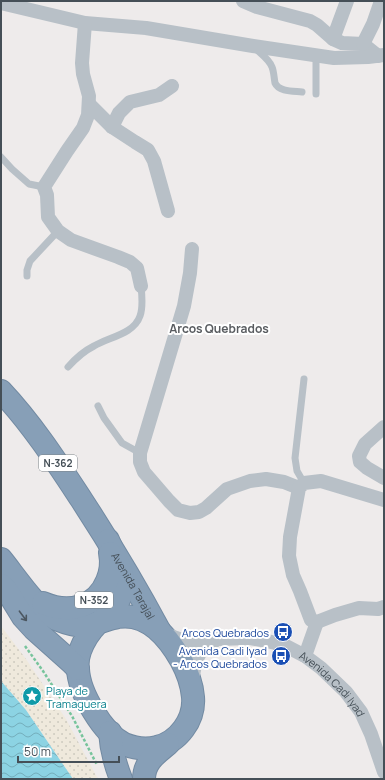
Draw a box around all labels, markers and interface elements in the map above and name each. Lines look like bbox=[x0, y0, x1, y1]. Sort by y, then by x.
district label: Arcos Quebrados bbox=[169, 320, 269, 337]
road number: N-362 bbox=[39, 455, 77, 471]
street label: Avenida Tarajal bbox=[109, 549, 159, 622]
road number: N-352 bbox=[75, 592, 113, 608]
one-way arrow bbox=[19, 611, 27, 622]
bus stop icon: Arcos Quebrados bbox=[272, 621, 294, 643]
place label: Arcos Quebrados bbox=[182, 625, 269, 640]
place label: Avenida Cadi Iyad - Arcos Quebrados bbox=[173, 643, 267, 671]
bus stop icon: Avenida Cadi Iyad - Arcos Quebrados bbox=[270, 645, 292, 667]
street label: Avenida Cadi Iyad bbox=[297, 647, 369, 718]
place label: Playa de Tramaguera bbox=[46, 683, 107, 711]
place icon: Playa de Tramaguera bbox=[21, 685, 43, 707]
scale bar bbox=[18, 738, 119, 764]
text: 50 m bbox=[24, 743, 51, 760]

